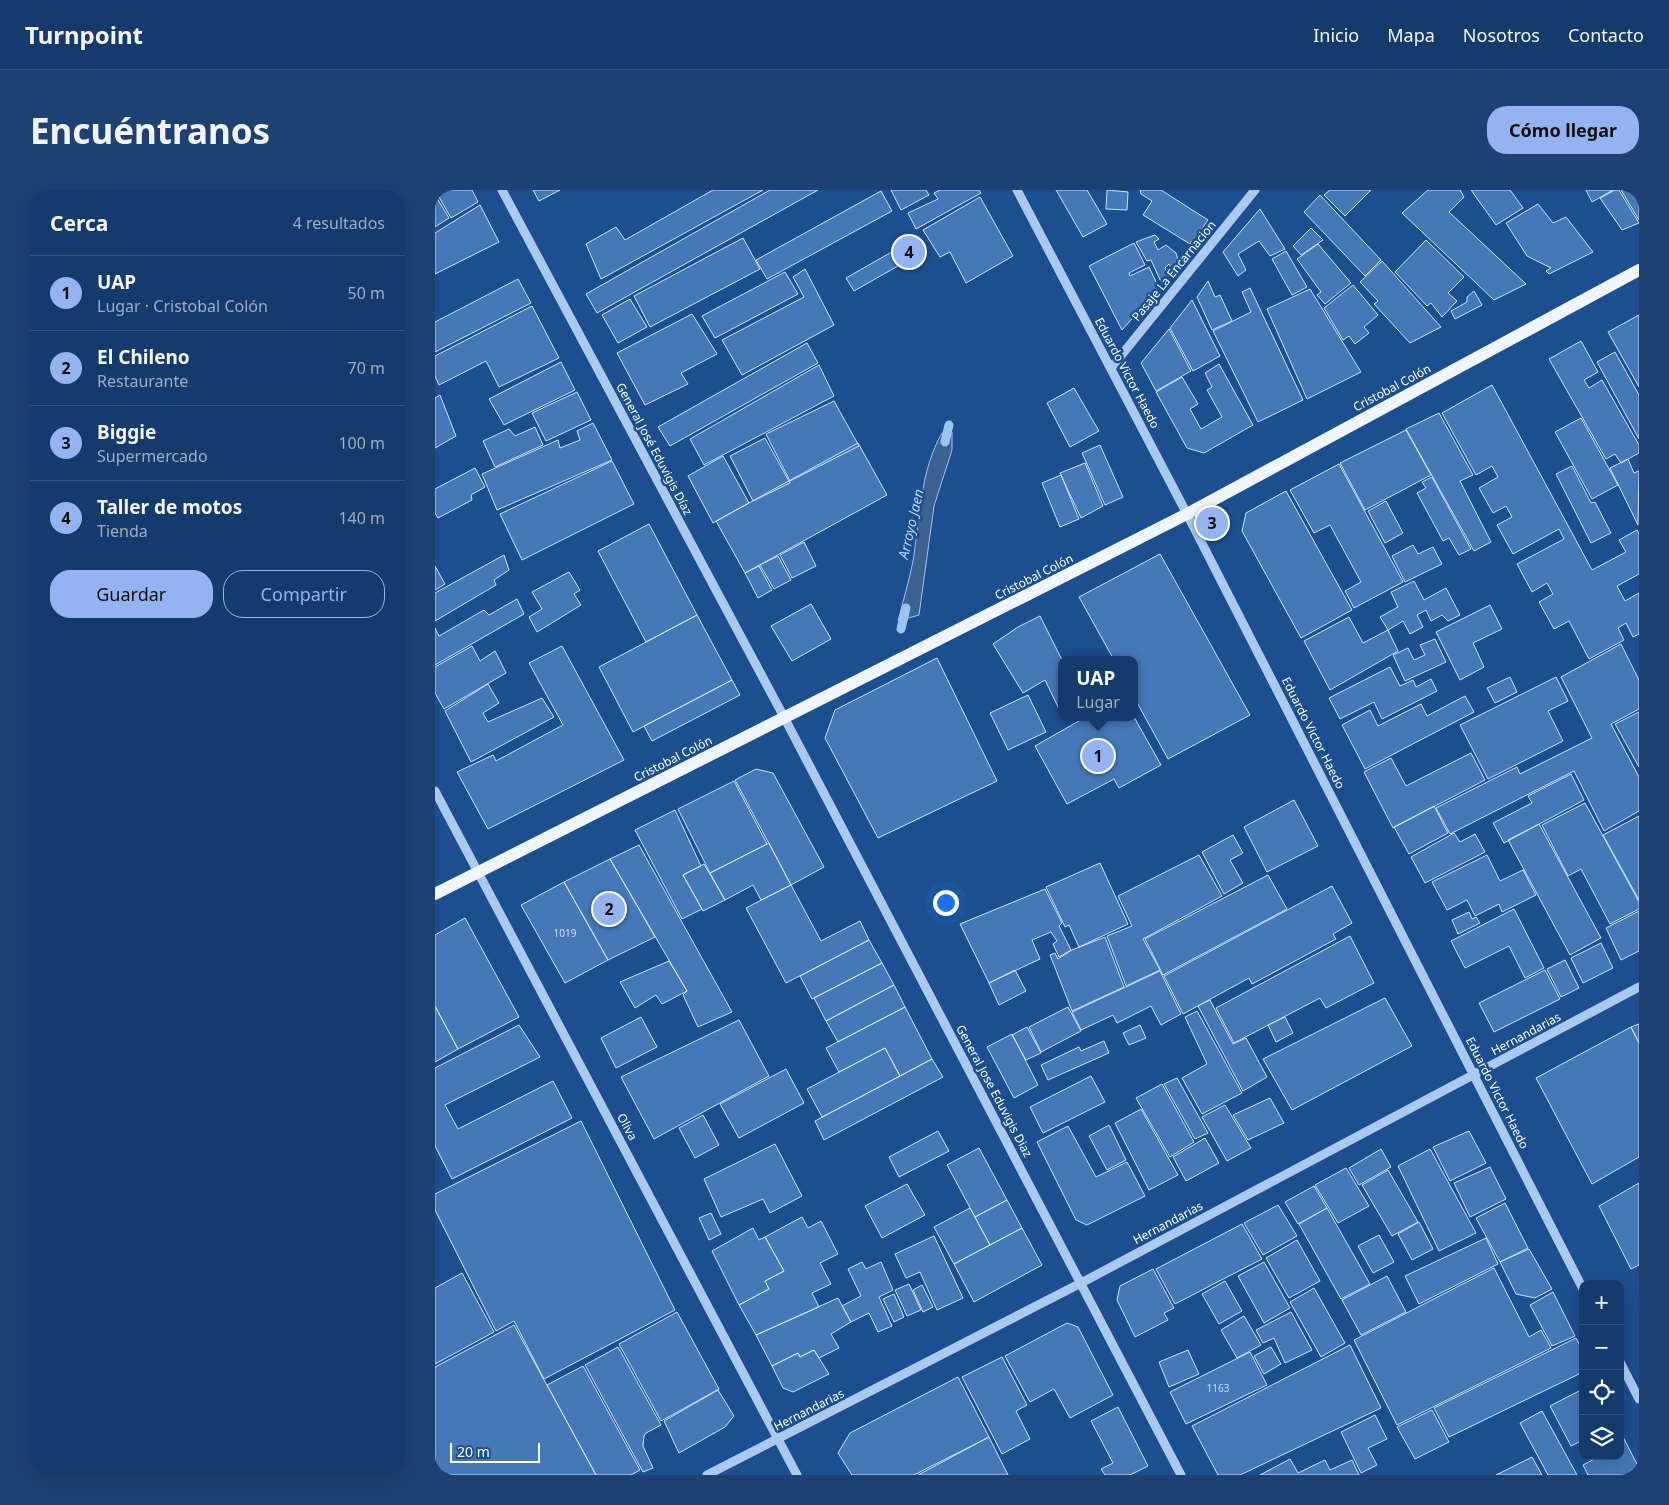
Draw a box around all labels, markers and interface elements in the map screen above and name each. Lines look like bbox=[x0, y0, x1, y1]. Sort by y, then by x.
text: Turnpoint bbox=[25, 18, 143, 51]
text: Inicio bbox=[1313, 23, 1359, 47]
text: Mapa bbox=[1387, 23, 1435, 47]
text: Nosotros bbox=[1463, 23, 1540, 47]
text: Contacto bbox=[1568, 23, 1644, 47]
button: Cómo llegar bbox=[1487, 106, 1639, 154]
text: Encuéntranos bbox=[30, 107, 270, 154]
text: Cerca bbox=[50, 209, 108, 237]
text: 4 resultados bbox=[293, 212, 385, 234]
street label: Pasaje La Encarnacion bbox=[1128, 217, 1219, 325]
pin: 4 bbox=[893, 233, 925, 271]
text: UAP bbox=[97, 269, 136, 295]
text: 1 bbox=[61, 282, 71, 304]
text: 50 m bbox=[348, 282, 385, 304]
text: Lugar · Cristobal Colón bbox=[97, 295, 268, 317]
street label: Eduardo Victor Haedo bbox=[1091, 314, 1164, 431]
text: El Chileno bbox=[97, 344, 190, 370]
text: 2 bbox=[61, 357, 71, 379]
text: 70 m bbox=[348, 357, 385, 379]
street label: Cristobal Colón bbox=[1350, 360, 1434, 415]
text: Restaurante bbox=[97, 370, 188, 392]
street label: General José Eduvigis Díaz bbox=[612, 380, 697, 518]
text: Biggie bbox=[97, 419, 156, 445]
text: 3 bbox=[61, 432, 71, 454]
text: 100 m bbox=[338, 432, 385, 454]
text: Supermercado bbox=[97, 445, 208, 467]
water label: Arroyo Jaen bbox=[893, 487, 928, 562]
text: Taller de motos bbox=[97, 494, 242, 520]
pin: 3 bbox=[1196, 504, 1228, 542]
text: 4 bbox=[61, 507, 71, 529]
text: 140 m bbox=[338, 507, 385, 529]
text: Tienda bbox=[97, 520, 148, 542]
street label: Cristobal Colón bbox=[992, 549, 1076, 604]
button: Guardar bbox=[50, 570, 213, 618]
button: Compartir bbox=[223, 570, 385, 618]
popup bbox=[1058, 656, 1138, 721]
text: UAP bbox=[1076, 665, 1115, 691]
street label: Eduardo Victor Haedo bbox=[1278, 674, 1349, 792]
text: Lugar bbox=[1076, 691, 1120, 713]
street label: Cristobal Colón bbox=[631, 731, 715, 786]
pin: 1 bbox=[1082, 737, 1114, 775]
pin: 2 bbox=[593, 890, 625, 928]
your location bbox=[933, 890, 959, 916]
house number: 1019 bbox=[554, 926, 577, 940]
street label: Hernandarias bbox=[1488, 1008, 1564, 1059]
street label: General Jose Eduvigis Diaz bbox=[952, 1022, 1037, 1160]
street label: Eduardo Victor Haedo bbox=[1462, 1034, 1533, 1152]
street label: Oliva bbox=[613, 1110, 642, 1143]
street label: Hernandarias bbox=[1130, 1197, 1206, 1248]
map controls bbox=[1579, 1280, 1624, 1460]
button: + bbox=[1579, 1280, 1624, 1325]
button: − bbox=[1579, 1325, 1624, 1370]
button: locate bbox=[1579, 1370, 1624, 1415]
house number: 1163 bbox=[1207, 1381, 1230, 1395]
street label: Hernandarias bbox=[771, 1384, 847, 1435]
button: layers bbox=[1579, 1415, 1624, 1460]
scale bar bbox=[450, 1440, 540, 1463]
text: 20 m bbox=[457, 1442, 490, 1461]

